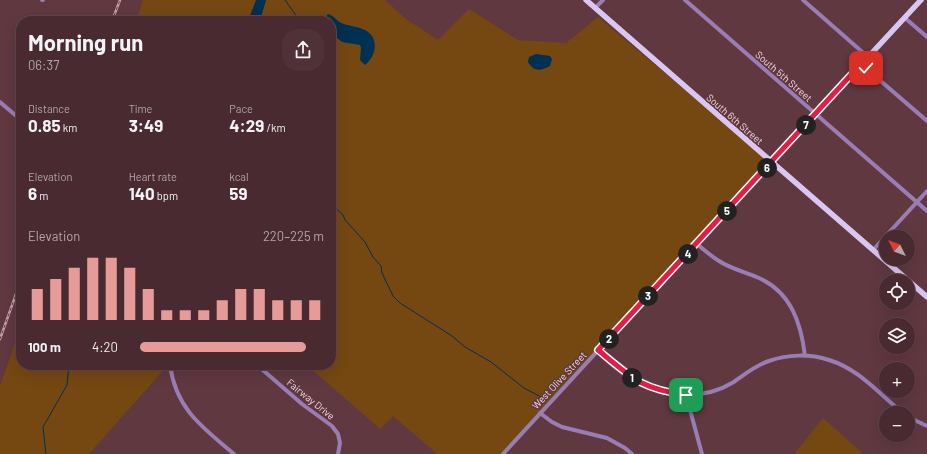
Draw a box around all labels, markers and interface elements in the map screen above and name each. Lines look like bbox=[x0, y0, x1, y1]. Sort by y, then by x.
text: Morning run bbox=[28, 29, 143, 55]
button: share bbox=[282, 29, 324, 71]
street label: South 5th Street bbox=[753, 48, 815, 104]
pin bbox=[849, 51, 883, 85]
text: 06:37 bbox=[28, 57, 59, 73]
icon: check bbox=[855, 57, 877, 79]
street label: South 6th Street bbox=[704, 91, 766, 147]
text: Distance bbox=[28, 102, 70, 115]
text: Time bbox=[129, 102, 152, 115]
text: Pace bbox=[229, 102, 253, 115]
text: 0.85 bbox=[28, 115, 61, 135]
text: 3:49 bbox=[129, 115, 163, 135]
text: 4:29 bbox=[229, 115, 264, 135]
pin: 7 bbox=[796, 115, 816, 135]
text: 7 bbox=[803, 118, 809, 131]
text: km bbox=[61, 121, 77, 134]
text: /km bbox=[264, 121, 286, 134]
pin: 6 bbox=[757, 158, 777, 178]
text: 6 bbox=[764, 161, 770, 174]
text: Elevation bbox=[28, 170, 72, 183]
text: Heart rate bbox=[129, 170, 177, 183]
text: kcal bbox=[229, 170, 249, 183]
text: 6 bbox=[28, 183, 37, 203]
text: 140 bbox=[129, 183, 155, 203]
text: 59 bbox=[229, 183, 248, 203]
text: m bbox=[37, 189, 48, 202]
text: bpm bbox=[155, 189, 178, 202]
pin: 5 bbox=[717, 201, 737, 221]
text: 5 bbox=[724, 204, 730, 217]
text: Elevation bbox=[28, 228, 80, 244]
text: 220–225 m bbox=[263, 228, 324, 244]
north arrow bbox=[879, 230, 915, 266]
map controls bbox=[879, 230, 915, 442]
pin: 4 bbox=[678, 244, 698, 264]
text: 4 bbox=[685, 247, 691, 260]
button: locate bbox=[879, 274, 915, 310]
pin: 3 bbox=[638, 286, 658, 306]
text: 3 bbox=[645, 289, 651, 302]
button: layers bbox=[879, 318, 915, 354]
pin: 2 bbox=[599, 329, 619, 349]
text: 2 bbox=[606, 332, 612, 345]
text: 100 m bbox=[28, 339, 61, 355]
text: 4:20 bbox=[92, 339, 118, 355]
street label: West Olive Street bbox=[529, 348, 589, 411]
button: + bbox=[879, 362, 915, 398]
pin: 1 bbox=[622, 368, 642, 388]
text: 1 bbox=[630, 371, 634, 384]
street label: Fairway Drive bbox=[285, 376, 337, 422]
pin bbox=[669, 378, 703, 412]
icon: arrive bbox=[675, 384, 697, 406]
button: − bbox=[879, 406, 915, 442]

